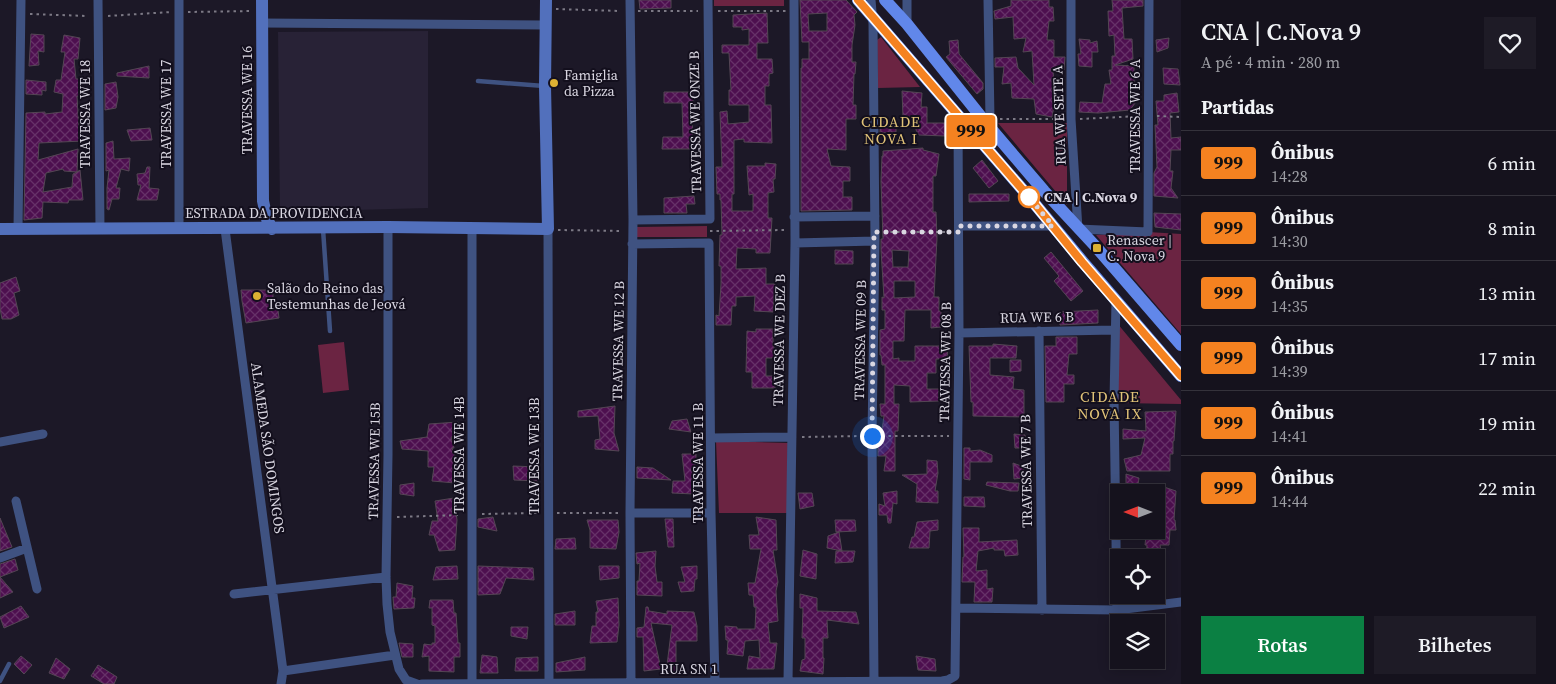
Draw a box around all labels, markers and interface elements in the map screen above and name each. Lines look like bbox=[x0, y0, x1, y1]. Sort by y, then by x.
text: CNA | C.Nova 9 bbox=[1201, 15, 1361, 48]
button: heart bbox=[1484, 17, 1536, 69]
street label: TRAVESSA WE 16 bbox=[237, 46, 257, 154]
street label: TRAVESSA WE ONZE B bbox=[684, 50, 706, 193]
text: A pé · 4 min · 280 m bbox=[1201, 51, 1340, 73]
street label: TRAVESSA WE 6 A bbox=[1125, 58, 1145, 173]
street label: TRAVESSA WE 18 bbox=[75, 60, 95, 168]
street label: TRAVESSA WE 17 bbox=[156, 60, 176, 168]
street label: RUA WE SETE A bbox=[1047, 64, 1071, 165]
place label: Famiglia da Pizza bbox=[564, 65, 619, 101]
marker: Famiglia da Pizza bbox=[548, 77, 560, 89]
text: Partidas bbox=[1201, 94, 1274, 120]
district label: CIDADE NOVA I bbox=[861, 111, 921, 149]
line badge: 999 bbox=[942, 115, 1000, 147]
text: 999 bbox=[956, 118, 986, 143]
text: Ônibus bbox=[1271, 139, 1334, 165]
text: 999 bbox=[1214, 150, 1243, 175]
text: 6 min bbox=[1488, 150, 1536, 176]
text: 14:28 bbox=[1271, 165, 1308, 187]
marker: CNA | C.Nova 9 bbox=[1018, 186, 1040, 208]
place label: CNA | C.Nova 9 bbox=[1044, 187, 1138, 207]
street label: ESTRADA DA PROVIDENCIA bbox=[185, 203, 364, 223]
text: Ônibus bbox=[1271, 204, 1334, 230]
text: 999 bbox=[1214, 215, 1243, 240]
text: 8 min bbox=[1488, 215, 1536, 241]
place label: Renascer | C. Nova 9 bbox=[1107, 230, 1172, 266]
text: 14:30 bbox=[1271, 230, 1308, 252]
marker: Renascer | C. Nova 9 bbox=[1091, 242, 1103, 254]
text: Ônibus bbox=[1271, 269, 1334, 295]
street label: TRAVESSA WE DEZ B bbox=[768, 274, 790, 406]
place label: Salão do Reino das Testemunhas de Jeová bbox=[267, 278, 406, 314]
street label: TRAVESSA WE 09 B bbox=[849, 279, 871, 400]
street label: TRAVESSA WE 12 B bbox=[607, 280, 629, 401]
text: 999 bbox=[1214, 280, 1243, 305]
text: 13 min bbox=[1478, 280, 1536, 306]
marker: Salão do Reino das Testemunhas de Jeová bbox=[251, 290, 263, 302]
text: 14:35 bbox=[1271, 295, 1308, 317]
street label: TRAVESSA WE 08 B bbox=[934, 301, 956, 422]
street label: RUA WE 6 B bbox=[1000, 306, 1074, 328]
text: Ônibus bbox=[1271, 334, 1334, 360]
text: 999 bbox=[1214, 345, 1243, 370]
text: 17 min bbox=[1478, 345, 1536, 371]
text: 14:39 bbox=[1271, 360, 1308, 382]
street label: ALAMEDA SÃO DOMINGOS bbox=[246, 361, 290, 535]
district label: CIDADE NOVA IX bbox=[1078, 386, 1142, 424]
street label: TRAVESSA WE 14B bbox=[449, 396, 469, 514]
street label: TRAVESSA WE 13B bbox=[524, 397, 544, 515]
text: Ônibus bbox=[1271, 399, 1334, 425]
street label: TRAVESSA WE 15B bbox=[363, 402, 385, 520]
street label: TRAVESSA WE 11 B bbox=[688, 403, 708, 523]
text: 999 bbox=[1214, 410, 1243, 435]
text: 19 min bbox=[1478, 410, 1536, 436]
street label: TRAVESSA WE 7 B bbox=[1015, 414, 1037, 528]
your location bbox=[860, 424, 885, 449]
text: 14:41 bbox=[1271, 425, 1308, 447]
text: Ônibus bbox=[1271, 464, 1334, 490]
text: 999 bbox=[1214, 475, 1243, 500]
text: 22 min bbox=[1478, 475, 1536, 501]
north arrow bbox=[1110, 484, 1165, 539]
map controls bbox=[1110, 484, 1165, 669]
text: 14:44 bbox=[1271, 490, 1308, 512]
button: locate bbox=[1110, 549, 1165, 604]
button: layers bbox=[1110, 614, 1165, 669]
button: Rotas bbox=[1201, 616, 1364, 674]
button: Bilhetes bbox=[1374, 616, 1536, 674]
street label: RUA SN 1 bbox=[660, 659, 718, 679]

